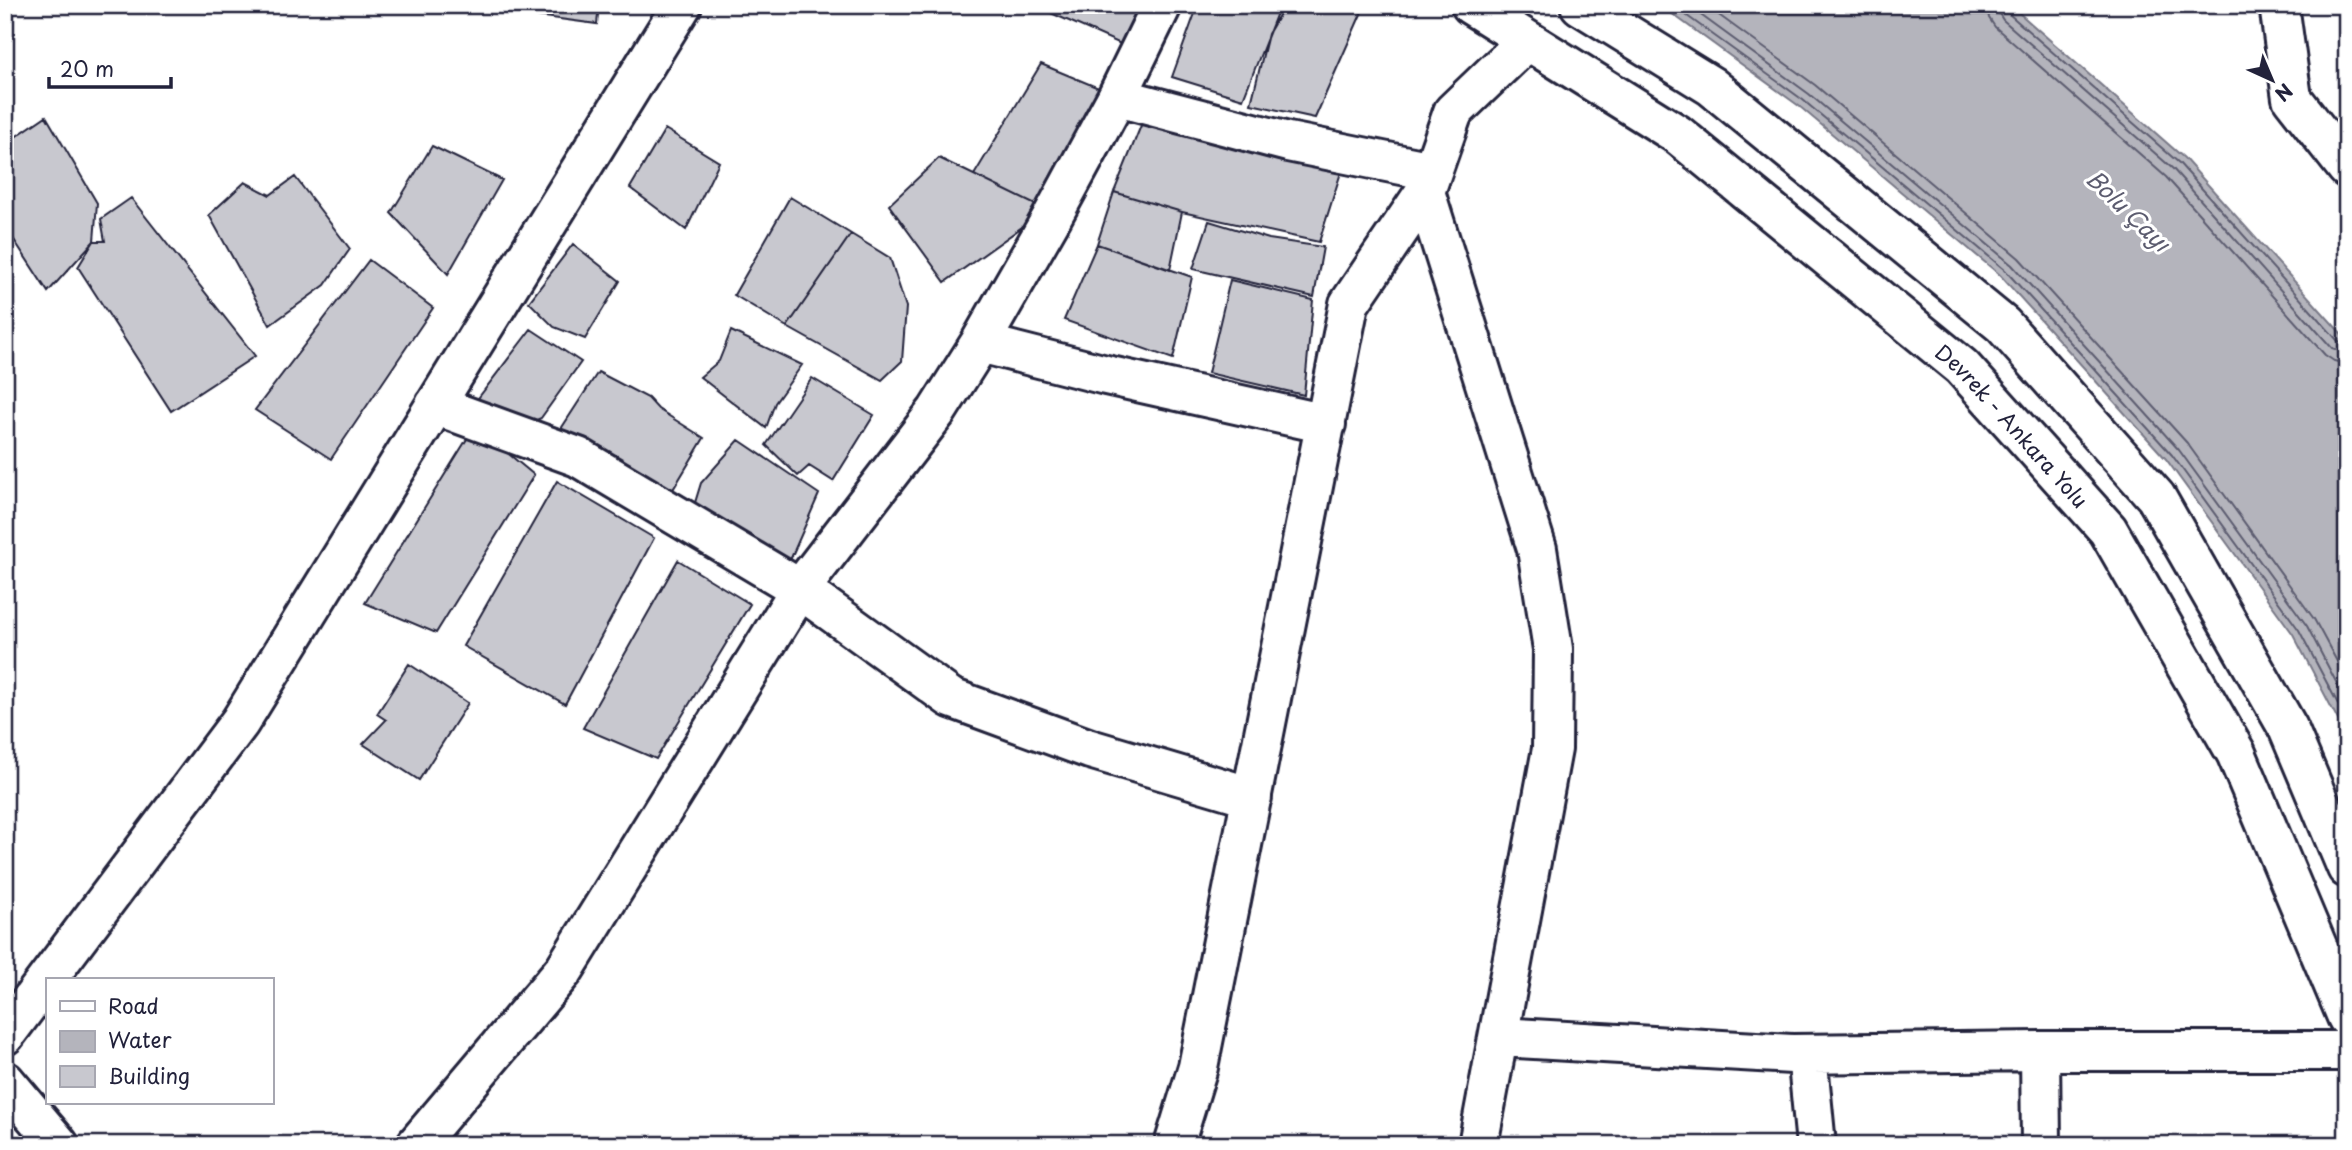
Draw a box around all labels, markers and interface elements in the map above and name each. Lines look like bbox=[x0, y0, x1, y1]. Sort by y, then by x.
scale bar bbox=[49, 46, 172, 90]
north arrow bbox=[2236, 46, 2306, 116]
text: 20 m bbox=[60, 52, 114, 84]
text: N bbox=[2269, 78, 2300, 108]
water label: Bolu Çayı bbox=[2079, 161, 2180, 260]
street label: Devrek - Ankara Yolu bbox=[1929, 336, 2096, 514]
legend bbox=[46, 978, 273, 1104]
text: Road bbox=[108, 989, 159, 1021]
text: Water bbox=[108, 1023, 172, 1055]
text: Building bbox=[108, 1059, 190, 1091]

